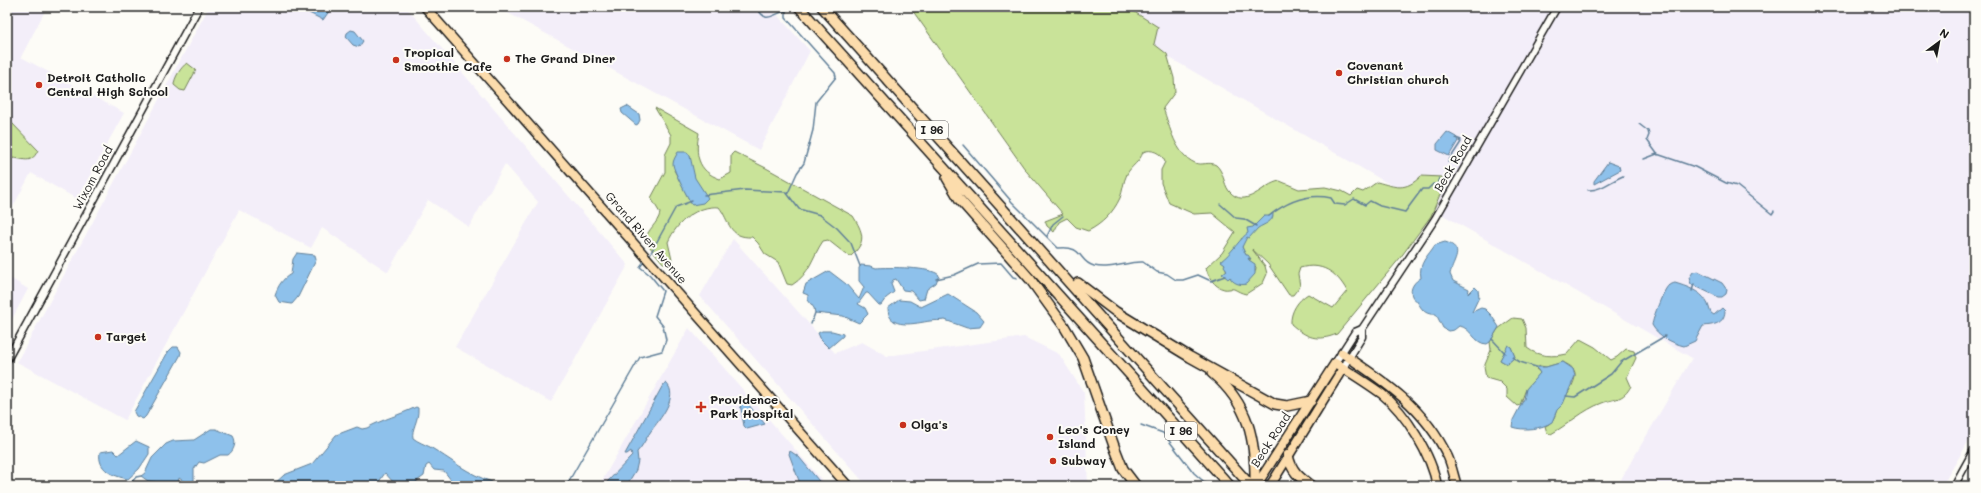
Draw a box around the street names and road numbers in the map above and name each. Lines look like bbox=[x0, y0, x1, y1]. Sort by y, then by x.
road number: I 96 bbox=[916, 121, 948, 139]
street label: Beck Road bbox=[1430, 132, 1475, 194]
street label: Wixom Road bbox=[68, 142, 116, 213]
street label: Grand River Avenue bbox=[602, 188, 691, 287]
street label: Beck Road bbox=[1247, 409, 1294, 470]
road number: I 96 bbox=[1165, 422, 1197, 440]

